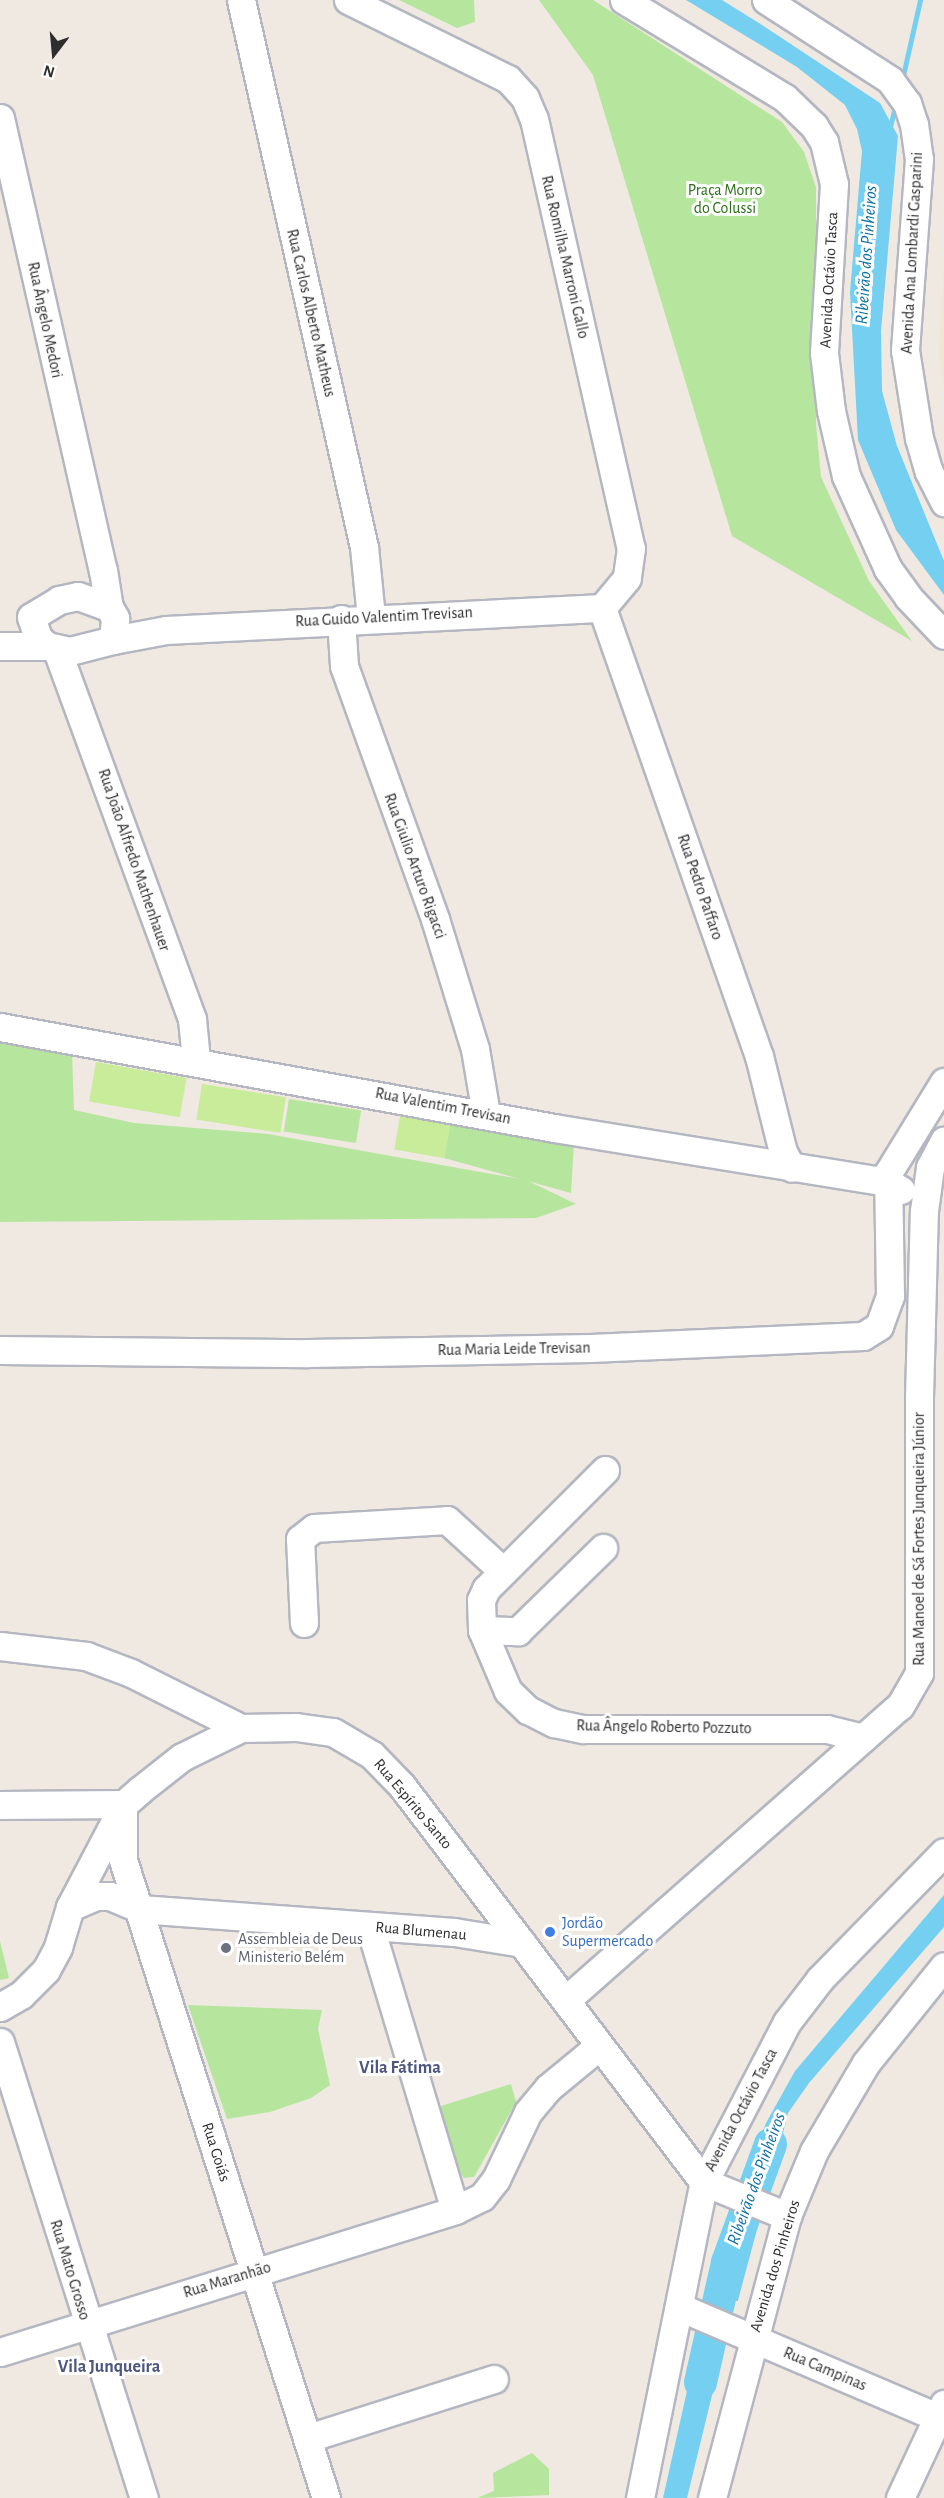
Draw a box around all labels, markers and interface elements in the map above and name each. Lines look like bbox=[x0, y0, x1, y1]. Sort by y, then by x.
north arrow bbox=[24, 24, 84, 84]
text: N bbox=[41, 62, 57, 81]
street label: Avenida Ana Lombardi Gasparini bbox=[897, 151, 927, 355]
street label: Rua Romilha Marroni Gallo bbox=[537, 174, 593, 340]
park label: Praça Morro do Colussi bbox=[688, 180, 762, 218]
water label: Ribeirão dos Pinheiros bbox=[851, 185, 883, 325]
street label: Avenida Octávio Tasca bbox=[816, 211, 842, 349]
street label: Rua Carlos Alberto Matheus bbox=[282, 227, 340, 399]
street label: Rua Ângelo Medori bbox=[23, 260, 67, 380]
street label: Rua Guido Valentim Trevisan bbox=[295, 603, 473, 631]
street label: Rua João Alfredo Mathenhauer bbox=[94, 766, 174, 954]
street label: Rua Giulio Arturo Rigacci bbox=[380, 791, 450, 941]
street label: Rua Pedro Paffaro bbox=[673, 832, 727, 942]
street label: Rua Valentim Trevisan bbox=[374, 1083, 512, 1129]
street label: Rua Maria Leide Trevisan bbox=[437, 1338, 591, 1360]
street label: Rua Manoel de Sá Fortes Junqueira Júnior bbox=[909, 1412, 929, 1666]
street label: Rua Ângelo Roberto Pozzuto bbox=[576, 1716, 752, 1738]
street label: Rua Espírito Santo bbox=[370, 1755, 456, 1853]
place label: Jordão Supermercado bbox=[562, 1913, 653, 1951]
street label: Rua Blumenau bbox=[375, 1917, 467, 1945]
marker: Jordão Supermercado bbox=[543, 1925, 557, 1939]
place label: Assembleia de Deus Ministerio Belém bbox=[238, 1929, 363, 1967]
marker: Assembleia de Deus Ministerio Belém bbox=[219, 1941, 233, 1955]
street label: Avenida Octávio Tasca bbox=[700, 2045, 782, 2175]
district label: Vila Fátima bbox=[359, 2057, 441, 2079]
water label: Ribeirão dos Pinheiros bbox=[723, 2110, 791, 2248]
street label: Rua Goiás bbox=[197, 2120, 235, 2184]
street label: Avenida dos Pinheiros bbox=[746, 2198, 804, 2334]
street label: Rua Mato Grosso bbox=[46, 2217, 94, 2323]
street label: Rua Maranhão bbox=[181, 2258, 273, 2302]
street label: Rua Campinas bbox=[780, 2343, 870, 2395]
district label: Vila Junqueira bbox=[58, 2356, 160, 2378]

